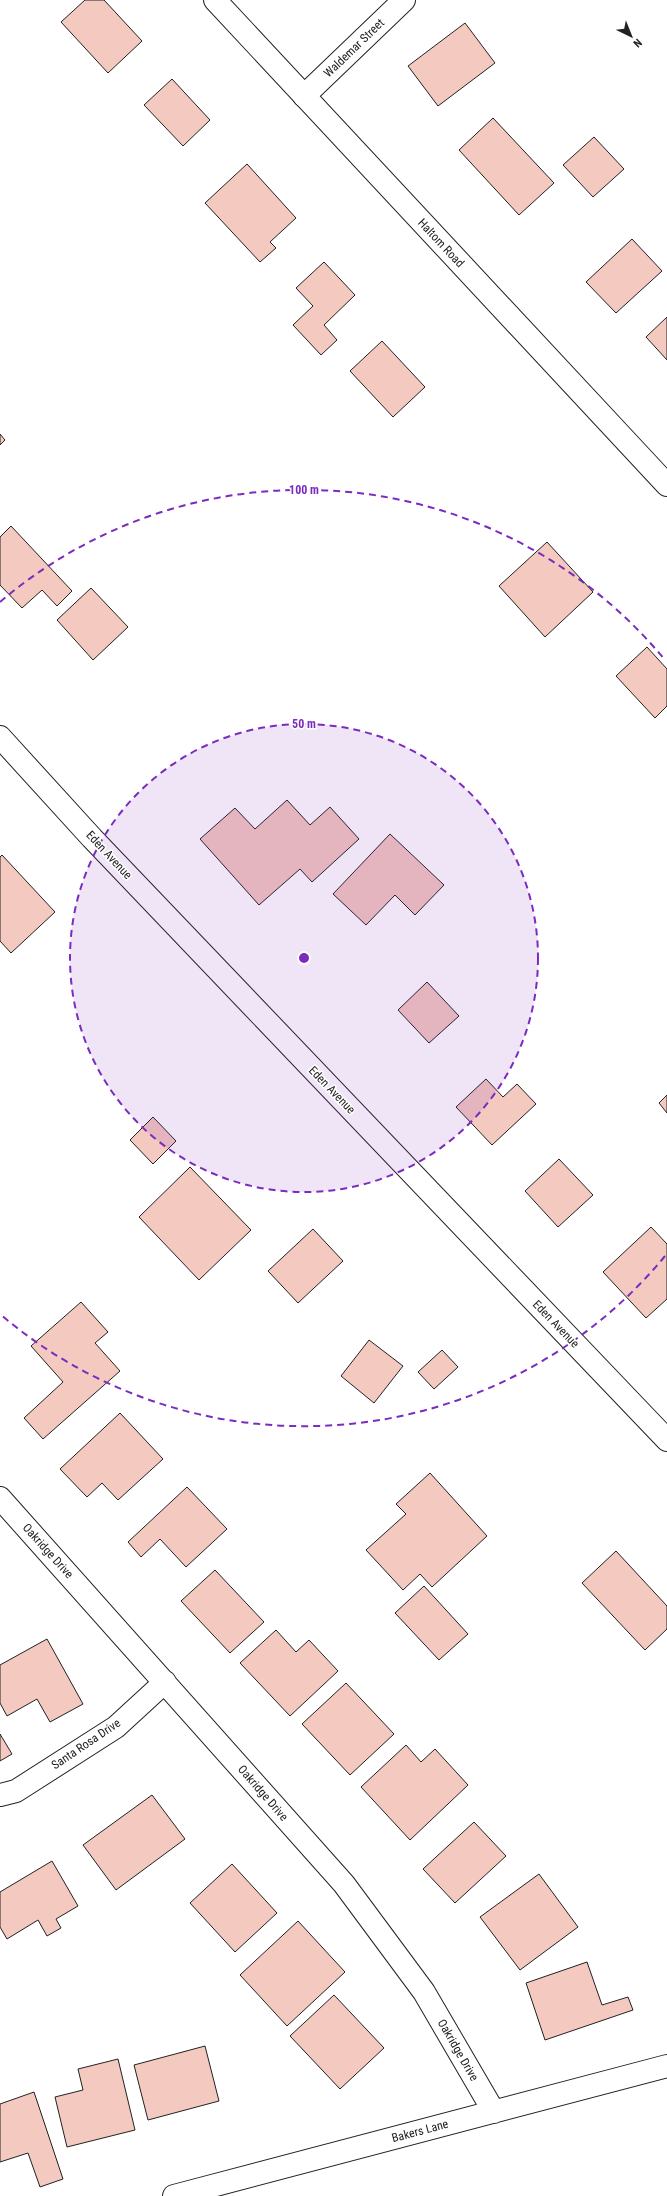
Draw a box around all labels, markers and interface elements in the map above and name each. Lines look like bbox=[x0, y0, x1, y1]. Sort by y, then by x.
street label: Waldemar Street bbox=[321, 15, 387, 80]
north arrow bbox=[611, 16, 651, 56]
text: N bbox=[630, 36, 644, 50]
street label: Haltom Road bbox=[415, 216, 467, 270]
text: 100 m bbox=[289, 483, 319, 497]
text: 50 m bbox=[292, 717, 316, 731]
street label: Eden Avenue bbox=[83, 828, 135, 882]
centre of rings bbox=[297, 951, 311, 965]
street label: Eden Avenue bbox=[306, 1063, 358, 1117]
street label: Eden Avenue bbox=[530, 1297, 582, 1351]
street label: Oakridge Drive bbox=[20, 1521, 77, 1582]
street label: Santa Rosa Drive bbox=[49, 1716, 123, 1772]
street label: Oakridge Drive bbox=[235, 1762, 291, 1824]
street label: Oakridge Drive bbox=[435, 2017, 481, 2084]
street label: Bakers Lane bbox=[390, 2117, 450, 2145]

